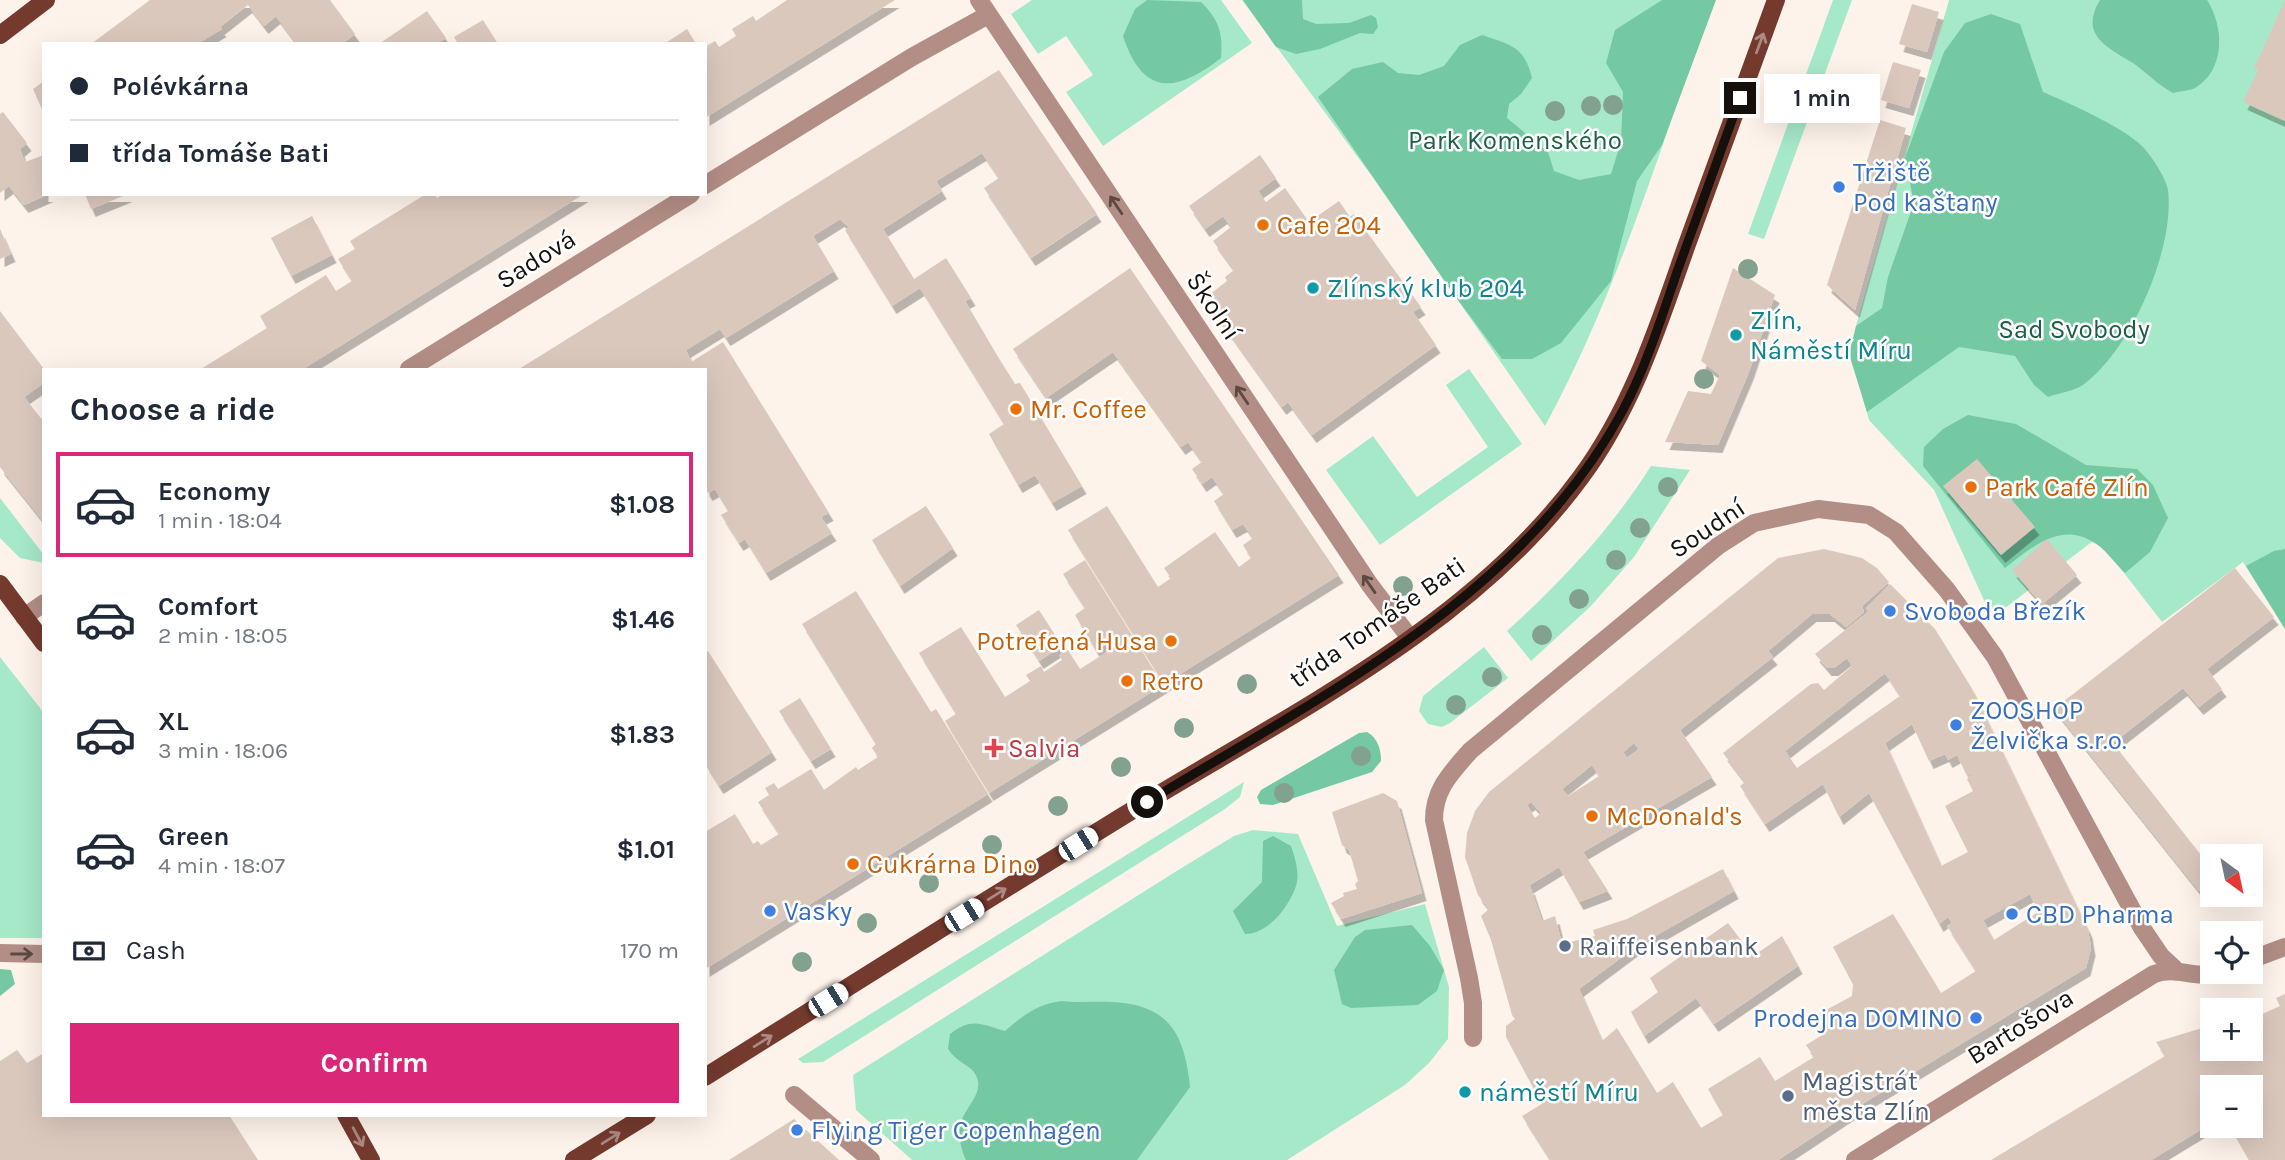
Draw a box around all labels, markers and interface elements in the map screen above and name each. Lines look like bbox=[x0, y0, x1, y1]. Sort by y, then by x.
one-way arrow bbox=[1755, 33, 1767, 55]
text: Polévkárna bbox=[112, 71, 249, 102]
callout: 1 min bbox=[1764, 74, 1880, 122]
route end bbox=[1724, 82, 1756, 114]
text: 1 min bbox=[1793, 85, 1851, 112]
park label: Park Komenského bbox=[1408, 125, 1622, 156]
text: třída Tomáše Bati bbox=[112, 138, 330, 169]
place label: Tržiště Pod kaštany bbox=[1853, 157, 1998, 218]
marker: Tržiště Pod kaštany bbox=[1831, 179, 1847, 195]
one-way arrow bbox=[1109, 196, 1123, 216]
place label: Cafe 204 bbox=[1277, 210, 1381, 241]
marker: Cafe 204 bbox=[1255, 217, 1271, 233]
street label: Sadová bbox=[491, 223, 581, 296]
street label: Školní bbox=[1180, 266, 1248, 346]
place label: Zlínský klub 204 bbox=[1327, 273, 1524, 304]
marker: Zlínský klub 204 bbox=[1305, 280, 1321, 296]
place label: Zlín, Náměstí Míru bbox=[1750, 305, 1912, 366]
park label: Sad Svobody bbox=[1998, 314, 2150, 345]
marker: Zlín, Náměstí Míru bbox=[1728, 327, 1744, 343]
one-way arrow bbox=[1235, 385, 1249, 405]
text: Choose a ride bbox=[70, 391, 275, 428]
place label: Mr. Coffee bbox=[1030, 394, 1147, 425]
marker: Mr. Coffee bbox=[1008, 401, 1024, 417]
place label: Park Café Zlín bbox=[1985, 472, 2149, 503]
icon: car bbox=[74, 473, 137, 536]
text: Economy bbox=[158, 476, 270, 507]
marker: Park Café Zlín bbox=[1963, 479, 1979, 495]
text: $1.08 bbox=[609, 489, 675, 520]
street label: Soudní bbox=[1664, 492, 1751, 565]
text: 1 min · 18:04 bbox=[158, 507, 282, 534]
street label: třída Tomáše Bati bbox=[1283, 550, 1471, 695]
one-way arrow bbox=[1362, 574, 1377, 593]
icon: car bbox=[74, 588, 137, 651]
text: Comfort bbox=[158, 591, 259, 622]
place label: Svoboda Březík bbox=[1904, 596, 2086, 627]
marker: Svoboda Březík bbox=[1882, 603, 1898, 619]
text: $1.46 bbox=[611, 604, 675, 635]
text: 2 min · 18:05 bbox=[158, 622, 288, 649]
place label: Potrefená Husa bbox=[976, 626, 1157, 657]
marker: Potrefená Husa bbox=[1163, 633, 1179, 649]
place label: Retro bbox=[1141, 666, 1204, 697]
marker: Retro bbox=[1119, 673, 1135, 689]
place label: ZOOSHOP Želvička s.r.o. bbox=[1970, 695, 2127, 756]
icon: car bbox=[74, 703, 137, 766]
text: XL bbox=[158, 706, 189, 737]
marker: ZOOSHOP Želvička s.r.o. bbox=[1948, 717, 1964, 733]
text: $1.83 bbox=[609, 719, 675, 750]
place label: Salvia bbox=[1008, 733, 1080, 764]
text: 3 min · 18:06 bbox=[158, 737, 288, 764]
marker: Salvia bbox=[986, 740, 1002, 756]
route start bbox=[1131, 786, 1163, 818]
place label: McDonald's bbox=[1606, 801, 1743, 832]
marker: McDonald's bbox=[1584, 808, 1600, 824]
icon: car bbox=[74, 818, 137, 881]
text: Green bbox=[158, 821, 230, 852]
car bbox=[1055, 824, 1102, 864]
text: $1.01 bbox=[617, 834, 675, 865]
north arrow bbox=[2200, 844, 2263, 906]
map controls bbox=[2200, 844, 2263, 1138]
place label: Cukrárna Dino bbox=[867, 849, 1037, 880]
text: 4 min · 18:07 bbox=[158, 852, 285, 879]
marker: Cukrárna Dino bbox=[845, 856, 861, 872]
one-way arrow bbox=[987, 887, 1007, 901]
car bbox=[941, 895, 988, 935]
place label: Vasky bbox=[784, 896, 852, 927]
place label: CBD Pharma bbox=[2026, 899, 2174, 930]
marker: Vasky bbox=[762, 903, 778, 919]
marker: CBD Pharma bbox=[2004, 906, 2020, 922]
button: locate bbox=[2200, 921, 2263, 984]
place label: Raiffeisenbank bbox=[1579, 931, 1759, 962]
icon: cash bbox=[70, 932, 108, 970]
text: Cash bbox=[126, 935, 186, 966]
text: 170 m bbox=[620, 937, 679, 964]
marker: Raiffeisenbank bbox=[1557, 938, 1573, 954]
one-way arrow bbox=[10, 947, 33, 961]
car bbox=[805, 980, 852, 1020]
street label: Bartošova bbox=[1962, 982, 2079, 1071]
button: + bbox=[2200, 998, 2263, 1061]
place label: Prodejna DOMINO bbox=[1753, 1003, 1962, 1034]
marker: Prodejna DOMINO bbox=[1968, 1010, 1984, 1026]
button: Confirm bbox=[70, 1023, 679, 1103]
one-way arrow bbox=[753, 1033, 772, 1048]
place label: Magistrát města Zlín bbox=[1802, 1066, 1930, 1127]
button: − bbox=[2200, 1075, 2263, 1138]
place label: náměstí Míru bbox=[1479, 1077, 1639, 1108]
marker: náměstí Míru bbox=[1457, 1084, 1473, 1100]
marker: Magistrát města Zlín bbox=[1780, 1088, 1796, 1104]
place label: Flying Tiger Copenhagen bbox=[811, 1115, 1101, 1146]
marker: Flying Tiger Copenhagen bbox=[789, 1122, 805, 1138]
one-way arrow bbox=[352, 1127, 366, 1147]
one-way arrow bbox=[600, 1130, 620, 1144]

